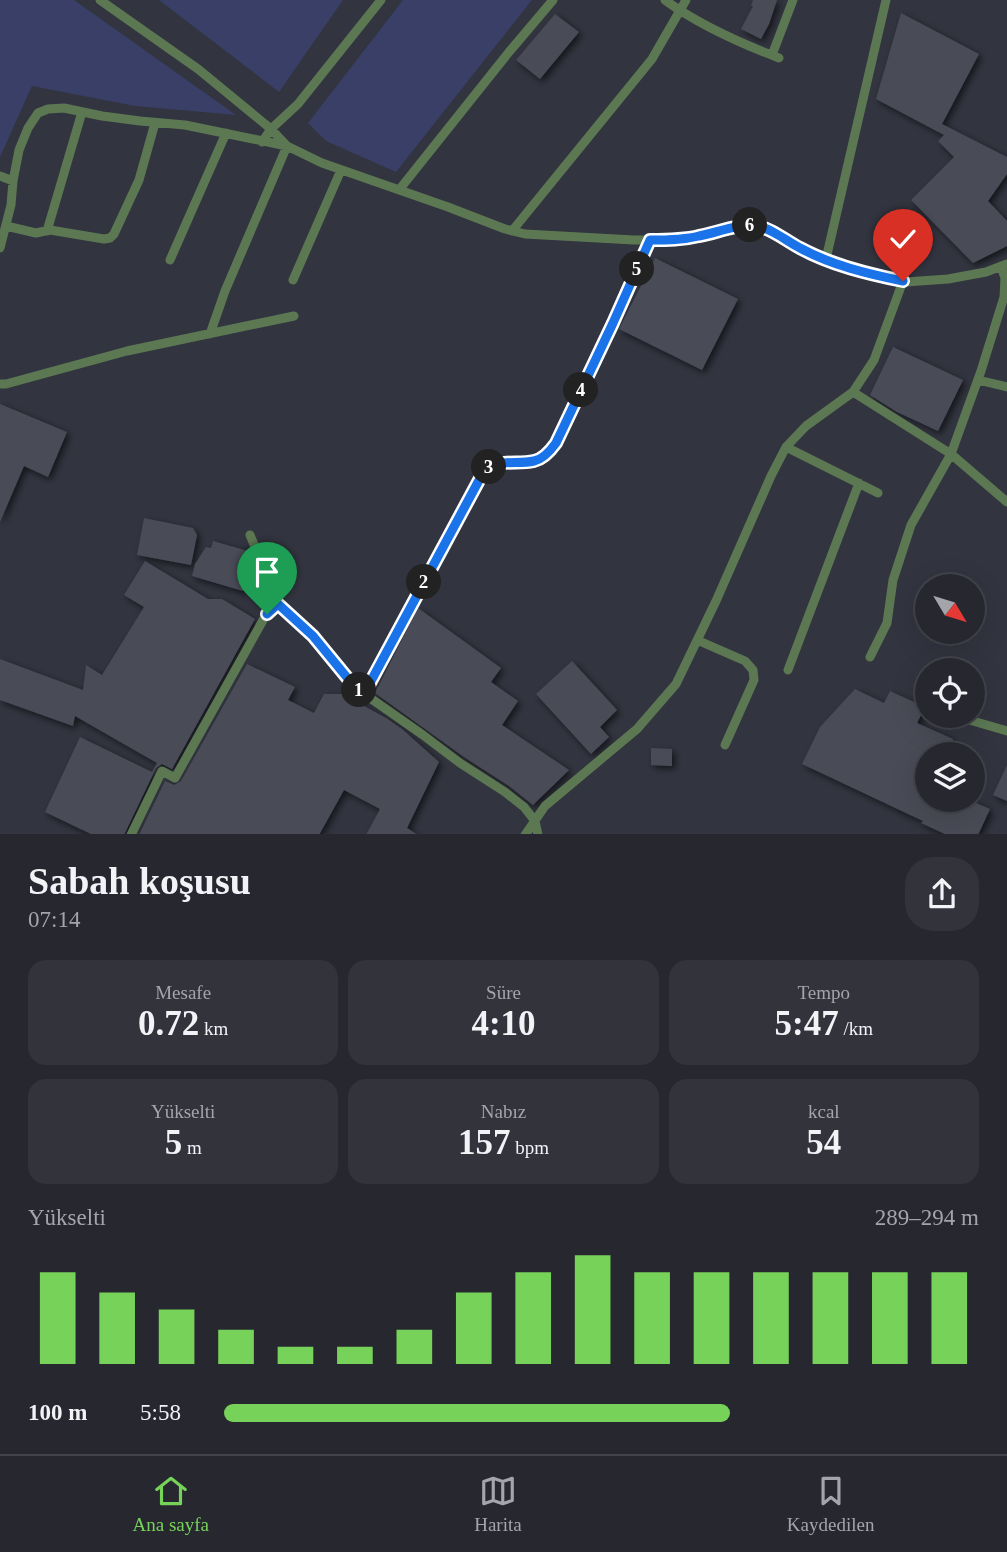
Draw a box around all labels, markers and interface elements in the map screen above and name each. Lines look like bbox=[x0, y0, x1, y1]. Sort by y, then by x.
pin: 6 bbox=[732, 208, 768, 243]
pin bbox=[873, 209, 933, 281]
text: 6 bbox=[745, 214, 754, 235]
icon: check bbox=[884, 220, 922, 258]
pin: 5 bbox=[620, 252, 654, 286]
text: 5 bbox=[632, 258, 641, 279]
pin: 4 bbox=[564, 372, 598, 408]
text: 4 bbox=[576, 379, 585, 400]
pin: 3 bbox=[472, 449, 506, 484]
text: 3 bbox=[484, 456, 493, 477]
pin bbox=[237, 542, 297, 614]
icon: arrive bbox=[248, 553, 286, 591]
pin: 2 bbox=[406, 564, 442, 600]
text: 2 bbox=[419, 571, 428, 592]
north arrow bbox=[915, 574, 985, 644]
map controls bbox=[915, 574, 985, 812]
button: locate bbox=[915, 658, 985, 728]
pin: 1 bbox=[342, 672, 376, 708]
text: 1 bbox=[354, 679, 363, 700]
button: layers bbox=[915, 742, 985, 812]
button: share bbox=[905, 857, 979, 931]
text: Sabah koşusu bbox=[28, 860, 251, 902]
text: 07:14 bbox=[28, 907, 80, 932]
text: Mesafe bbox=[155, 982, 211, 1003]
text: Süre bbox=[486, 982, 521, 1003]
text: Tempo bbox=[798, 982, 850, 1003]
text: 0.72 bbox=[138, 1004, 199, 1043]
text: 4:10 bbox=[471, 1004, 536, 1043]
text: 5:47 bbox=[775, 1004, 839, 1043]
text: km bbox=[199, 1018, 228, 1039]
text: /km bbox=[839, 1018, 873, 1039]
text: Yükselti bbox=[151, 1101, 215, 1122]
text: Nabız bbox=[481, 1101, 526, 1122]
text: kcal bbox=[808, 1101, 840, 1122]
text: 5 bbox=[165, 1123, 182, 1162]
text: 157 bbox=[458, 1123, 510, 1162]
text: 54 bbox=[806, 1123, 841, 1162]
text: m bbox=[182, 1137, 202, 1158]
text: bpm bbox=[510, 1137, 549, 1158]
text: Yükselti bbox=[28, 1205, 106, 1230]
text: 289–294 m bbox=[875, 1205, 979, 1230]
text: 100 m bbox=[28, 1400, 87, 1425]
text: 5:58 bbox=[140, 1400, 181, 1425]
tab: Ana sayfa bbox=[133, 1472, 209, 1536]
tab: Harita bbox=[474, 1472, 522, 1536]
tab: Kaydedilen bbox=[787, 1472, 874, 1536]

